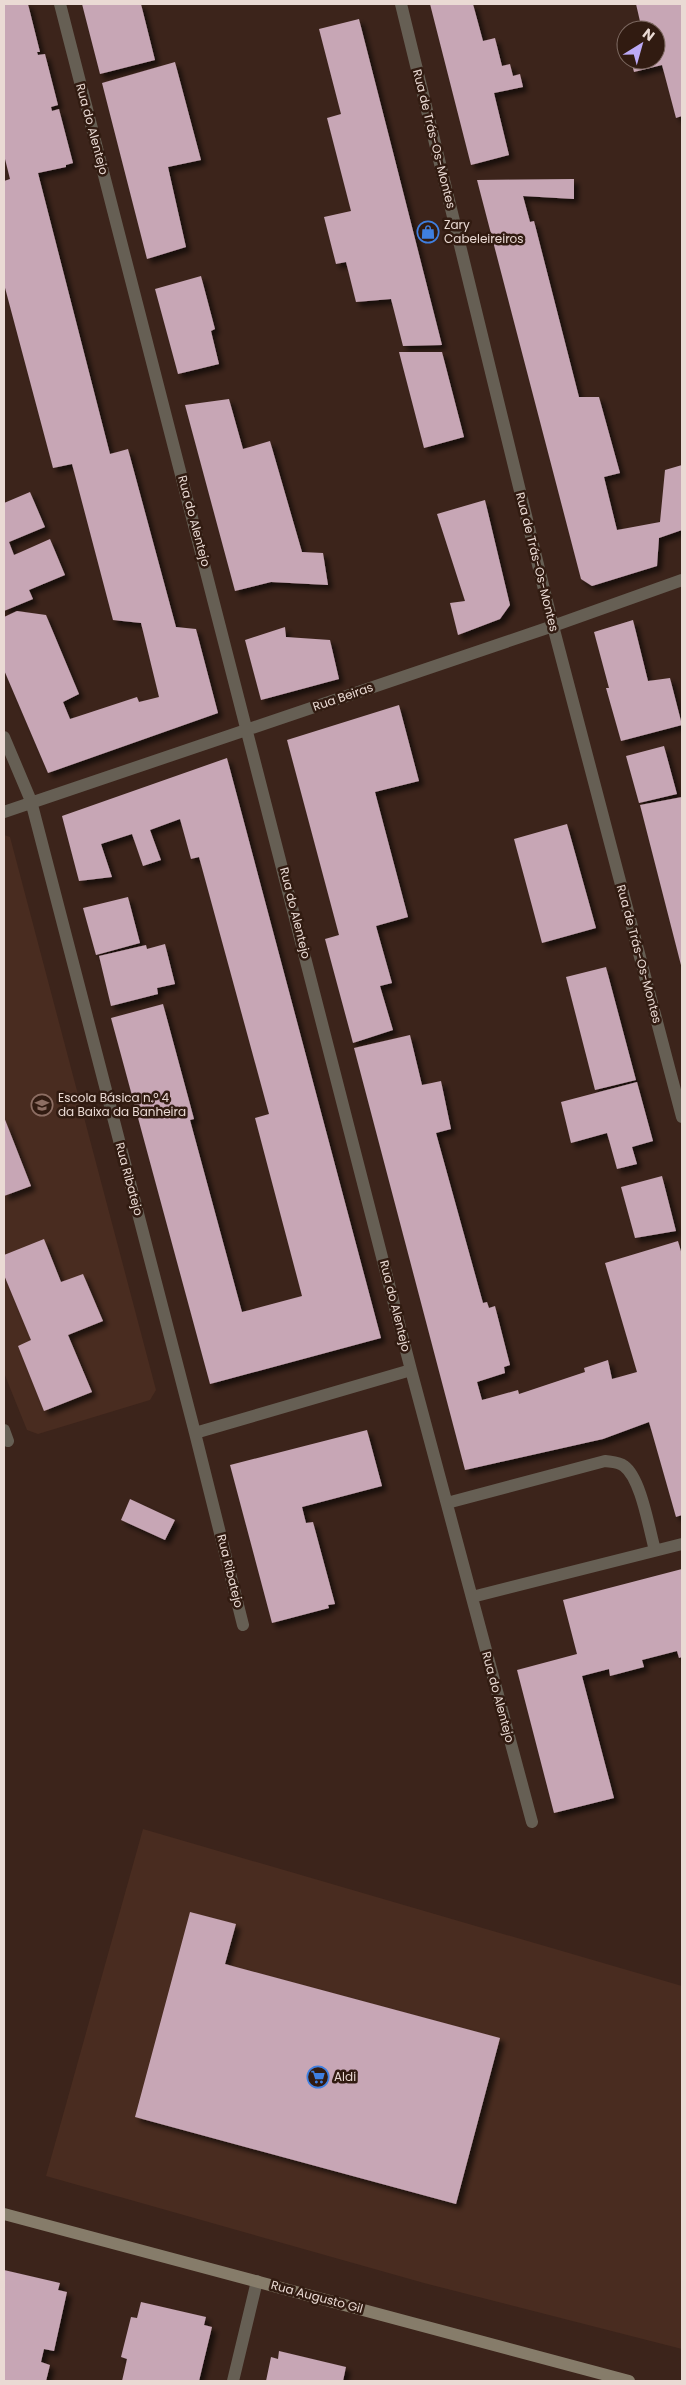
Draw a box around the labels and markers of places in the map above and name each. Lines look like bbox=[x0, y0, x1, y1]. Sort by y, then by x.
place label: Zary Cabeleireiros bbox=[444, 216, 524, 247]
shop icon: Zary Cabeleireiros bbox=[416, 220, 440, 244]
place label: Escola Básica n.º 4 da Baixa da Banheira bbox=[58, 1089, 186, 1120]
school or university icon: Escola Básica n.º 4 da Baixa da Banheira bbox=[30, 1093, 54, 1117]
supermarket icon: Aldi bbox=[306, 2065, 330, 2089]
place label: Aldi bbox=[334, 2068, 356, 2085]

